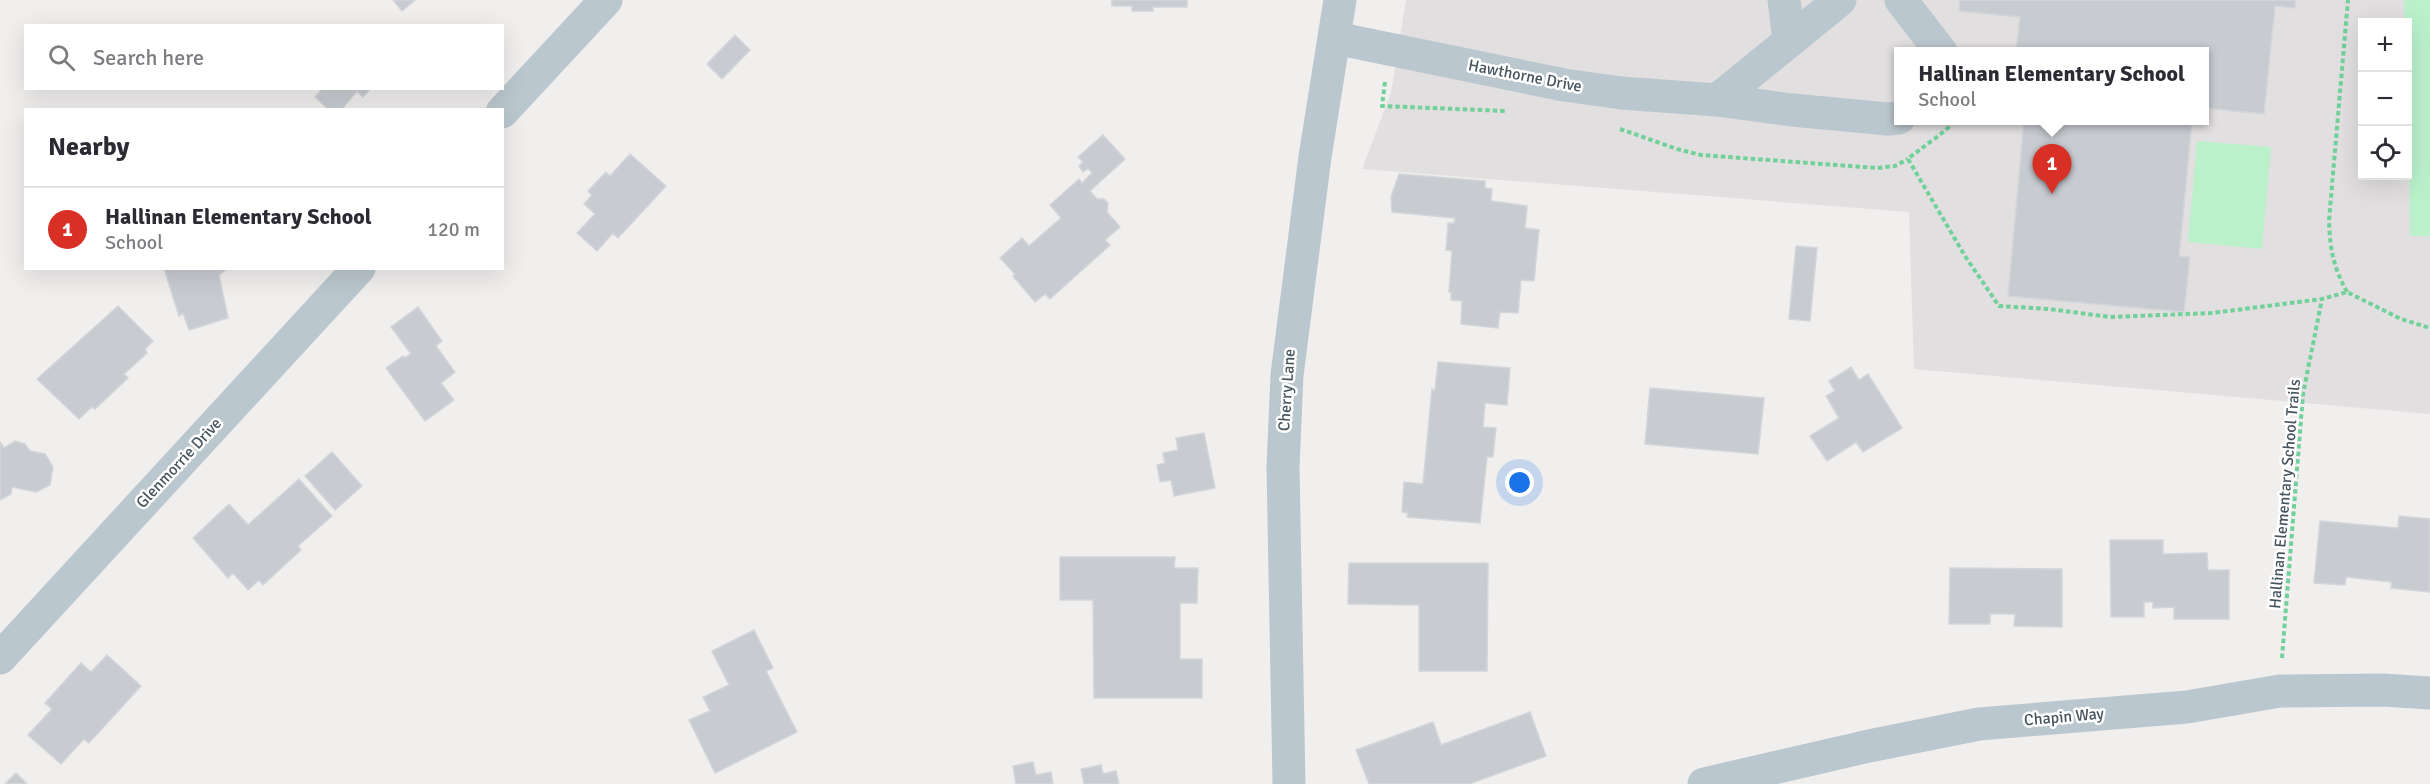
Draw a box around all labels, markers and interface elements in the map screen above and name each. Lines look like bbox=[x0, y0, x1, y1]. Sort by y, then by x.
map controls bbox=[2358, 18, 2412, 180]
button: + bbox=[2358, 18, 2412, 72]
search box bbox=[24, 24, 504, 90]
icon: search bbox=[45, 41, 78, 74]
text: Search here bbox=[93, 44, 204, 71]
popup bbox=[1894, 47, 2209, 125]
street label: Hawthorne Drive bbox=[1467, 55, 1583, 97]
text: Hallinan Elementary School bbox=[1918, 60, 2185, 87]
button: − bbox=[2358, 72, 2412, 126]
text: School bbox=[1918, 87, 1976, 112]
button: locate bbox=[2358, 126, 2412, 180]
text: Nearby bbox=[48, 131, 129, 163]
pin: 1 bbox=[2032, 144, 2072, 194]
text: Hallinan Elementary School bbox=[105, 203, 372, 230]
text: 1 bbox=[62, 217, 73, 242]
text: 120 m bbox=[427, 217, 480, 242]
text: School bbox=[105, 230, 163, 255]
street label: Cherry Lane bbox=[1274, 348, 1300, 432]
street label: Hallinan Elementary School Trails bbox=[2265, 378, 2305, 610]
street label: Glenmorrie Drive bbox=[132, 414, 226, 512]
your location bbox=[1505, 468, 1534, 497]
street label: Chapin Way bbox=[2023, 704, 2105, 730]

